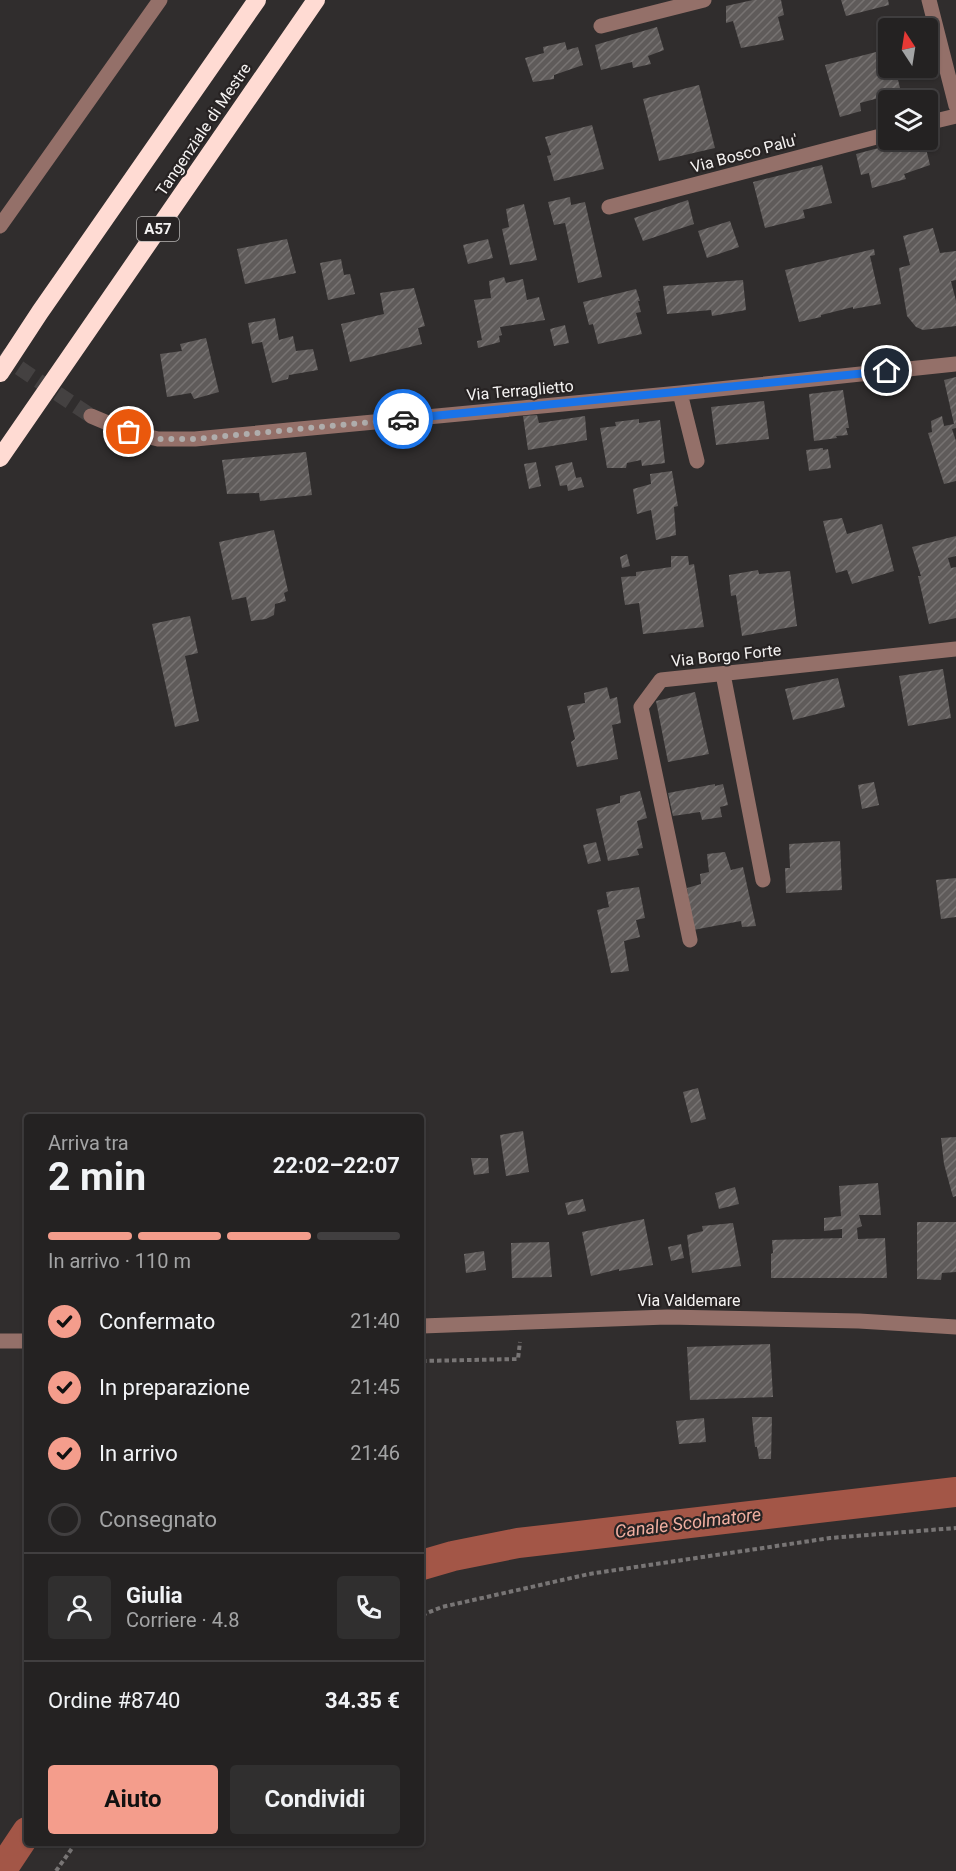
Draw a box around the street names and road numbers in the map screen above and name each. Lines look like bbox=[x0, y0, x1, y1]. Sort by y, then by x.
street label: Tangenziale di Mestre bbox=[152, 59, 255, 199]
street label: Via Bosco Palu' bbox=[689, 130, 800, 177]
road number: A57 bbox=[137, 217, 179, 241]
street label: Via Terraglietto bbox=[466, 376, 574, 405]
street label: Via Borgo Forte bbox=[670, 640, 782, 671]
street label: Via Valdemare bbox=[637, 1291, 741, 1310]

